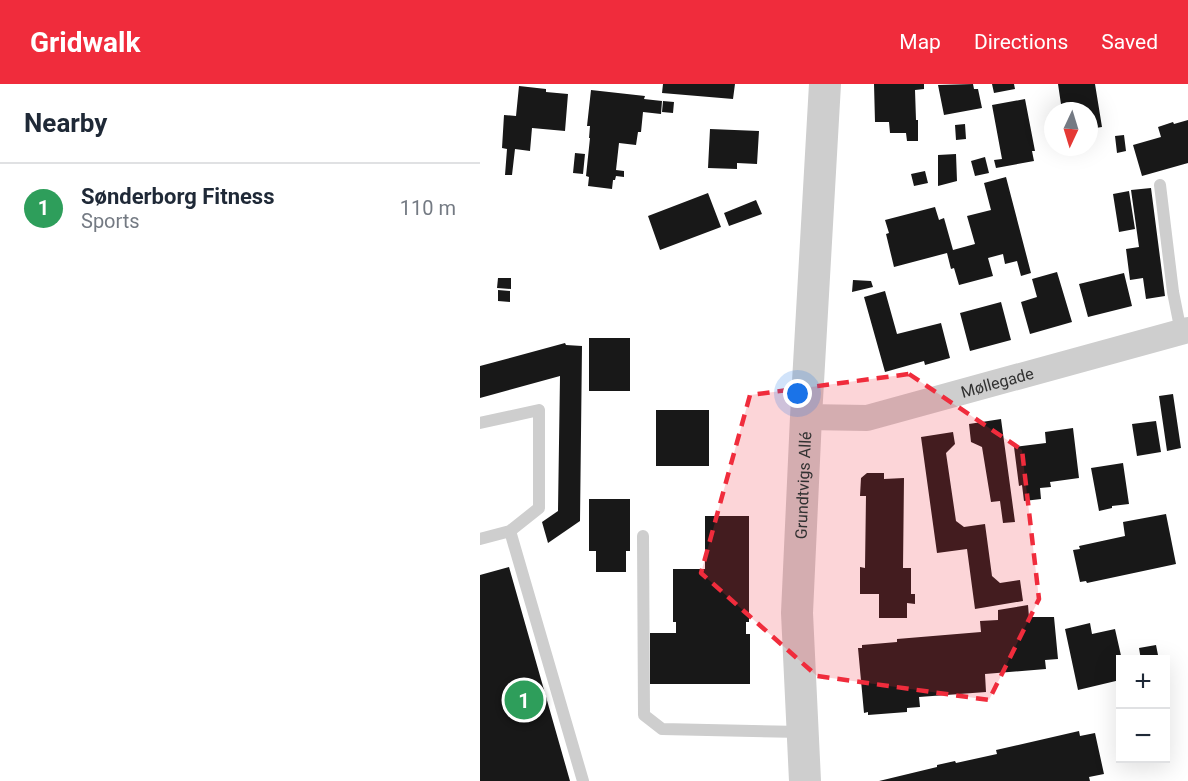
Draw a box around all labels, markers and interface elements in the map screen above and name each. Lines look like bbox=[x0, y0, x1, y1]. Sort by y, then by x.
text: Gridwalk bbox=[30, 26, 140, 59]
text: Map bbox=[899, 30, 941, 54]
text: Directions bbox=[974, 30, 1068, 54]
text: Saved bbox=[1101, 30, 1158, 54]
north arrow bbox=[1044, 102, 1098, 156]
text: Nearby bbox=[24, 108, 107, 138]
text: Sønderborg Fitness bbox=[81, 184, 274, 209]
text: 1 bbox=[38, 196, 49, 220]
text: 110 m bbox=[400, 196, 456, 220]
text: Sports bbox=[81, 209, 140, 233]
street label: Møllegade bbox=[959, 364, 1036, 402]
your location bbox=[783, 379, 812, 408]
street label: Grundtvigs Allé bbox=[791, 431, 815, 540]
map controls bbox=[1116, 655, 1170, 763]
button: + bbox=[1116, 655, 1170, 709]
pin: 1 bbox=[504, 678, 543, 722]
button: − bbox=[1116, 709, 1170, 763]

